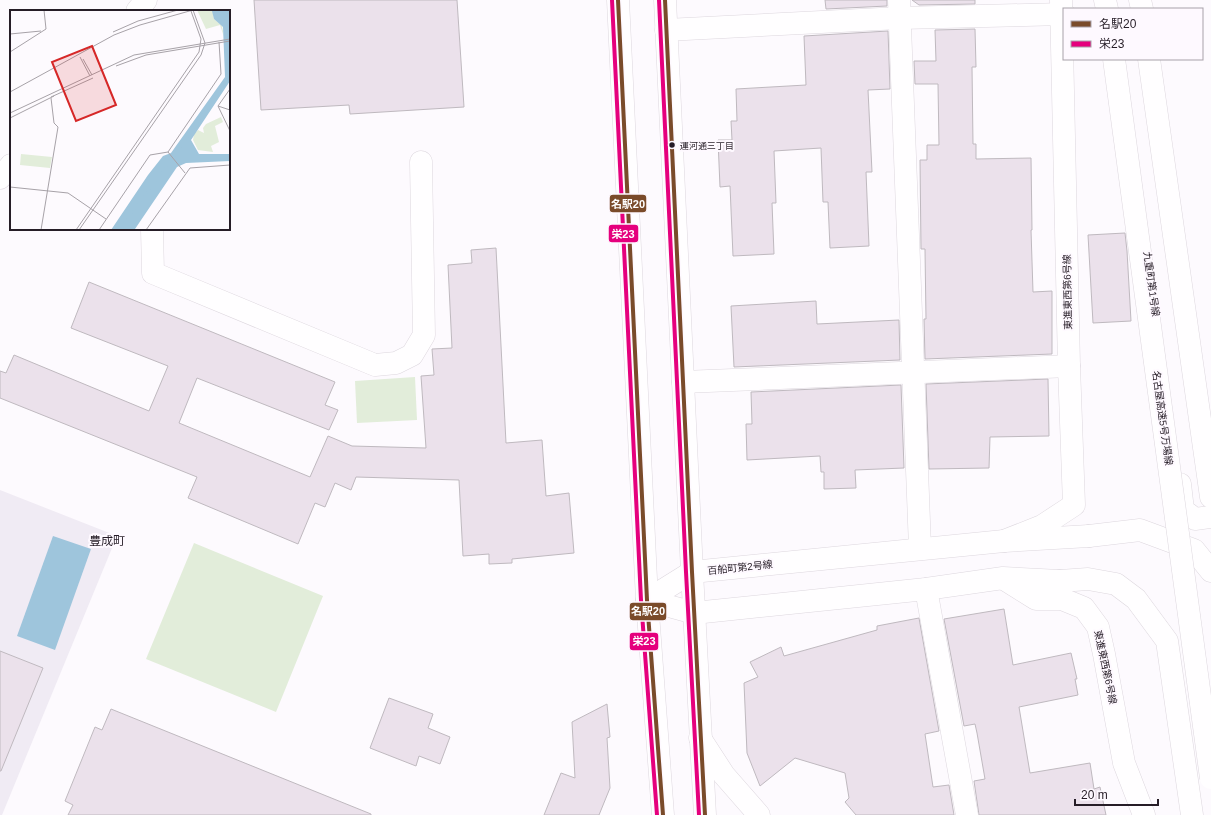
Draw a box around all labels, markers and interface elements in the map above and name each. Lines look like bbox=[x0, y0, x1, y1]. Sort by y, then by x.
legend bbox=[1063, 8, 1203, 60]
inset map bbox=[10, 10, 230, 230]
text: 名駅20 bbox=[1099, 17, 1137, 31]
text: 栄23 bbox=[1099, 37, 1125, 51]
marker: 運河通三丁目 bbox=[667, 140, 677, 150]
place label: 運河通三丁目 bbox=[680, 141, 734, 151]
line badge: 名駅20 bbox=[609, 194, 647, 213]
text: 名駅20 bbox=[611, 198, 645, 210]
line badge: 栄23 bbox=[608, 224, 639, 243]
text: 栄23 bbox=[611, 228, 635, 240]
street label: 九重町第1号線 bbox=[1141, 251, 1162, 317]
street label: 東進東西第6号線 bbox=[1061, 254, 1074, 330]
street label: 名古屋高速5号万場線 bbox=[1150, 370, 1175, 466]
district label: 豊成町 bbox=[89, 534, 125, 548]
street label: 百船町第2号線 bbox=[707, 559, 773, 576]
line badge: 名駅20 bbox=[629, 602, 667, 621]
text: 名駅20 bbox=[631, 605, 665, 617]
street label: 東進東西第6号線 bbox=[1092, 629, 1119, 705]
line badge: 栄23 bbox=[629, 632, 659, 651]
text: 栄23 bbox=[632, 635, 656, 647]
scale bar bbox=[1075, 781, 1158, 807]
text: 20 m bbox=[1081, 788, 1108, 802]

